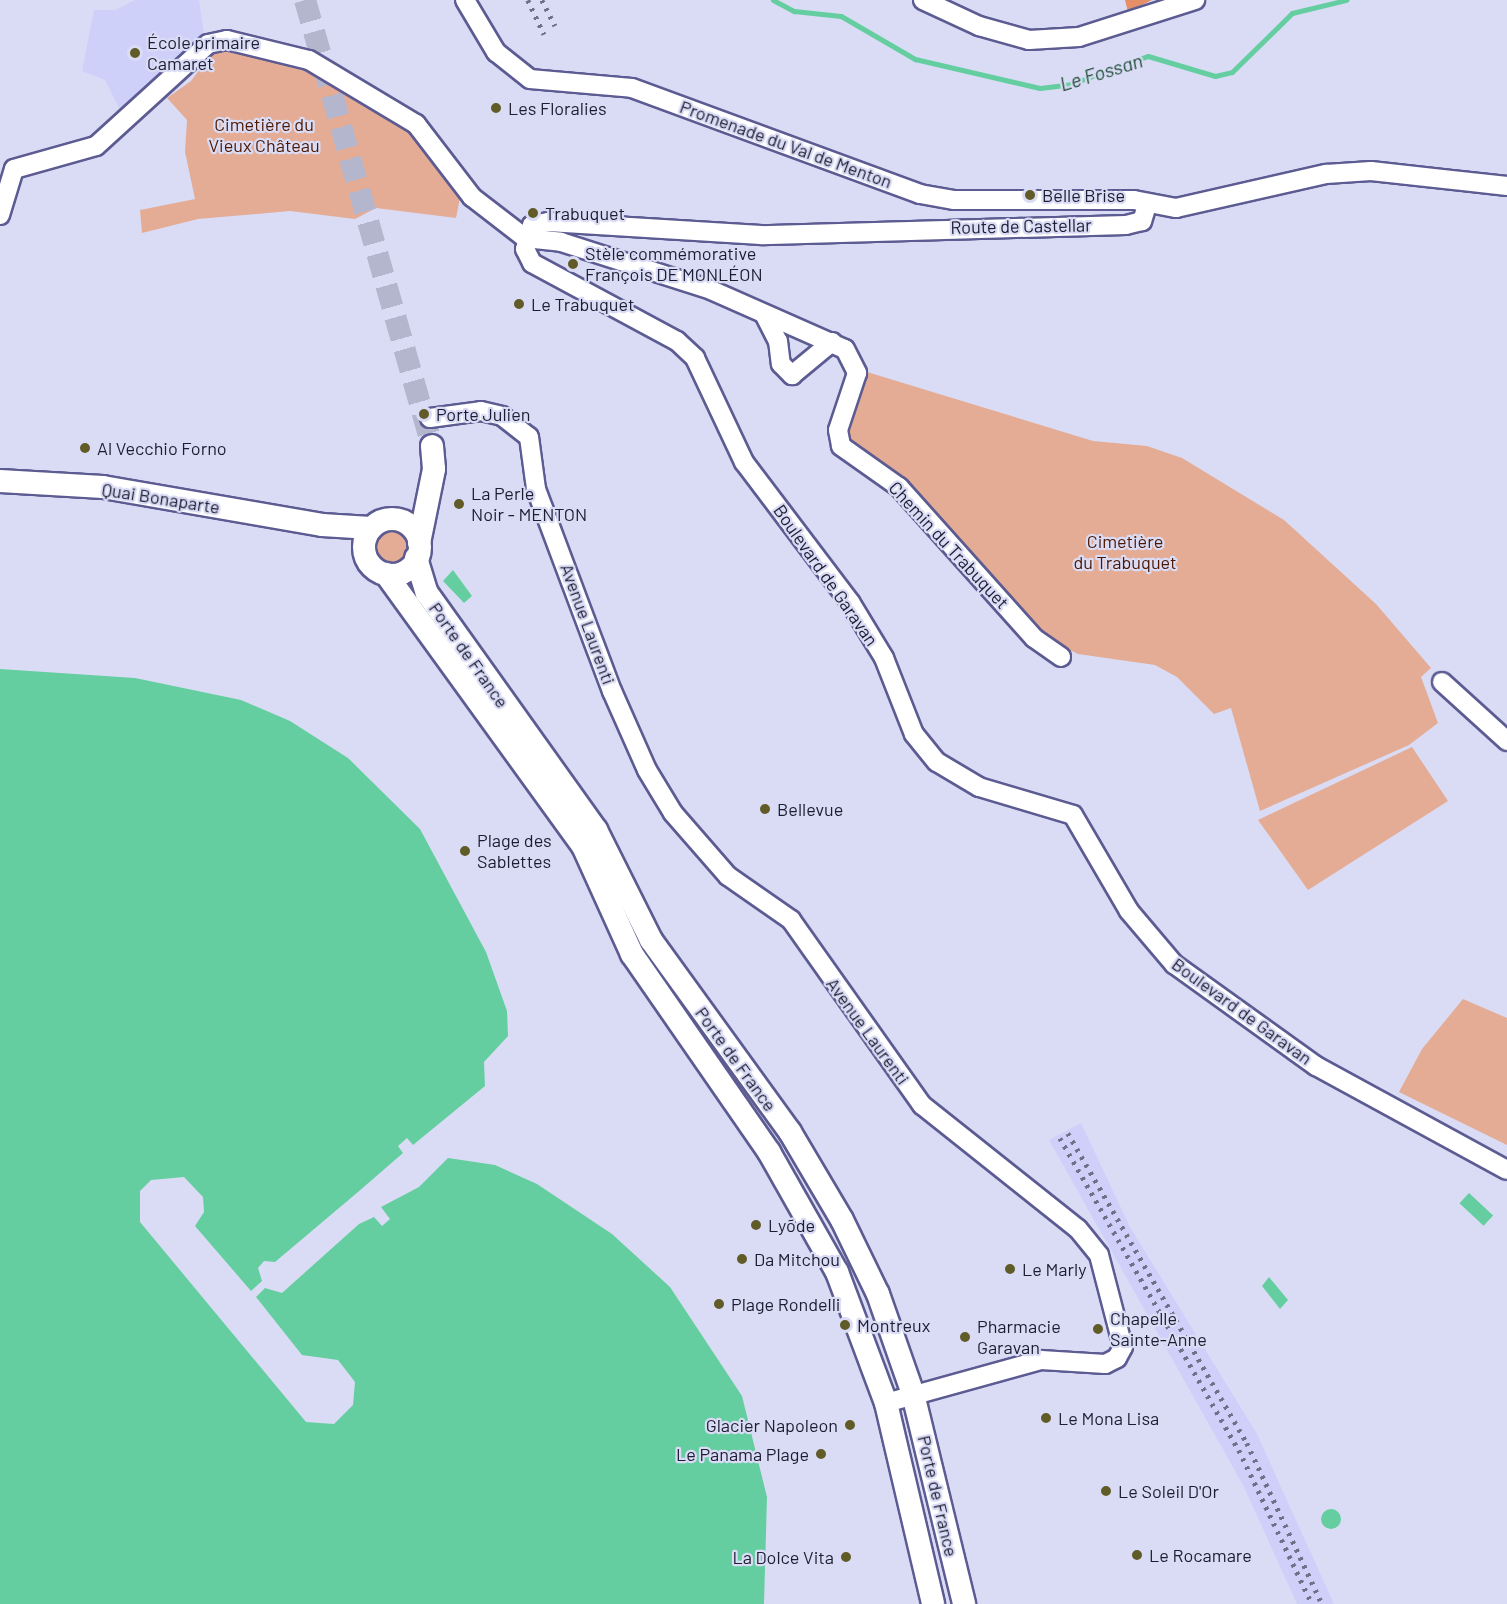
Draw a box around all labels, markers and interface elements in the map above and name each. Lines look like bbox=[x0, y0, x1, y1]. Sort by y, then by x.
place label: École primaire Camaret bbox=[147, 32, 260, 74]
marker: École primaire Camaret bbox=[128, 46, 142, 60]
water label: Le Fossan bbox=[1057, 48, 1145, 96]
street label: Promenade du Val de Menton bbox=[677, 96, 895, 192]
place label: Les Floralies bbox=[508, 97, 607, 119]
marker: Les Floralies bbox=[489, 101, 503, 115]
park label: Cimetière du Vieux Château bbox=[208, 114, 320, 156]
place label: Belle Brise bbox=[1042, 184, 1125, 206]
marker: Belle Brise bbox=[1023, 188, 1037, 202]
place label: Trabuquet bbox=[545, 202, 625, 224]
marker: Trabuquet bbox=[526, 206, 540, 220]
street label: Route de Castellar bbox=[950, 214, 1092, 238]
place label: Stèle commémorative François DE MONLÉON bbox=[585, 243, 763, 286]
marker: Stèle commémorative François DE MONLÉON bbox=[566, 257, 580, 271]
place label: Le Trabuquet bbox=[531, 293, 634, 315]
marker: Le Trabuquet bbox=[512, 297, 526, 311]
place label: Porte Julien bbox=[436, 403, 530, 425]
marker: Porte Julien bbox=[417, 407, 431, 421]
place label: Al Vecchio Forno bbox=[97, 437, 227, 459]
marker: Al Vecchio Forno bbox=[78, 441, 92, 455]
street label: Chemin du Trabuquet bbox=[884, 477, 1014, 613]
street label: Quai Bonaparte bbox=[100, 478, 222, 518]
place label: La Perle Noir - MENTON bbox=[471, 483, 587, 526]
marker: La Perle Noir - MENTON bbox=[452, 497, 466, 511]
street label: Boulevard de Garavan bbox=[769, 500, 883, 650]
park label: Cimetière du Trabuquet bbox=[1073, 531, 1177, 574]
street label: Avenue Laurenti bbox=[556, 561, 620, 687]
street label: Porte de France bbox=[425, 598, 513, 712]
place label: Bellevue bbox=[777, 798, 843, 820]
marker: Bellevue bbox=[758, 802, 772, 816]
place label: Plage des Sablettes bbox=[477, 830, 552, 872]
marker: Plage des Sablettes bbox=[458, 844, 472, 858]
street label: Boulevard de Garavan bbox=[1168, 953, 1316, 1069]
street label: Avenue Laurenti bbox=[822, 973, 914, 1089]
street label: Porte de France bbox=[691, 1003, 781, 1115]
place label: Lyõde bbox=[768, 1214, 815, 1236]
marker: Lyõde bbox=[749, 1218, 763, 1232]
place label: Da Mitchou bbox=[754, 1248, 840, 1270]
marker: Da Mitchou bbox=[735, 1252, 749, 1266]
place label: Le Marly bbox=[1022, 1258, 1086, 1280]
marker: Le Marly bbox=[1003, 1262, 1017, 1276]
place label: Plage Rondelli bbox=[731, 1293, 840, 1315]
marker: Plage Rondelli bbox=[712, 1297, 726, 1311]
place label: Chapelle Sainte-Anne bbox=[1110, 1308, 1207, 1350]
place label: Montreux bbox=[857, 1314, 930, 1336]
place label: Pharmacie Garavan bbox=[977, 1316, 1061, 1358]
marker: Montreux bbox=[838, 1318, 852, 1332]
marker: Chapelle Sainte-Anne bbox=[1091, 1322, 1105, 1336]
marker: Pharmacie Garavan bbox=[958, 1330, 972, 1344]
place label: Le Mona Lisa bbox=[1058, 1407, 1159, 1429]
marker: Le Mona Lisa bbox=[1039, 1411, 1053, 1425]
place label: Glacier Napoleon bbox=[706, 1414, 838, 1436]
marker: Glacier Napoleon bbox=[843, 1418, 857, 1432]
street label: Porte de France bbox=[914, 1433, 962, 1559]
place label: Le Panama Plage bbox=[676, 1443, 809, 1465]
marker: Le Panama Plage bbox=[814, 1447, 828, 1461]
place label: Le Soleil D'Or bbox=[1118, 1480, 1219, 1502]
marker: Le Soleil D'Or bbox=[1099, 1484, 1113, 1498]
place label: Le Rocamare bbox=[1149, 1544, 1252, 1566]
place label: La Dolce Vita bbox=[732, 1546, 834, 1568]
marker: Le Rocamare bbox=[1130, 1548, 1144, 1562]
marker: La Dolce Vita bbox=[839, 1550, 853, 1564]

